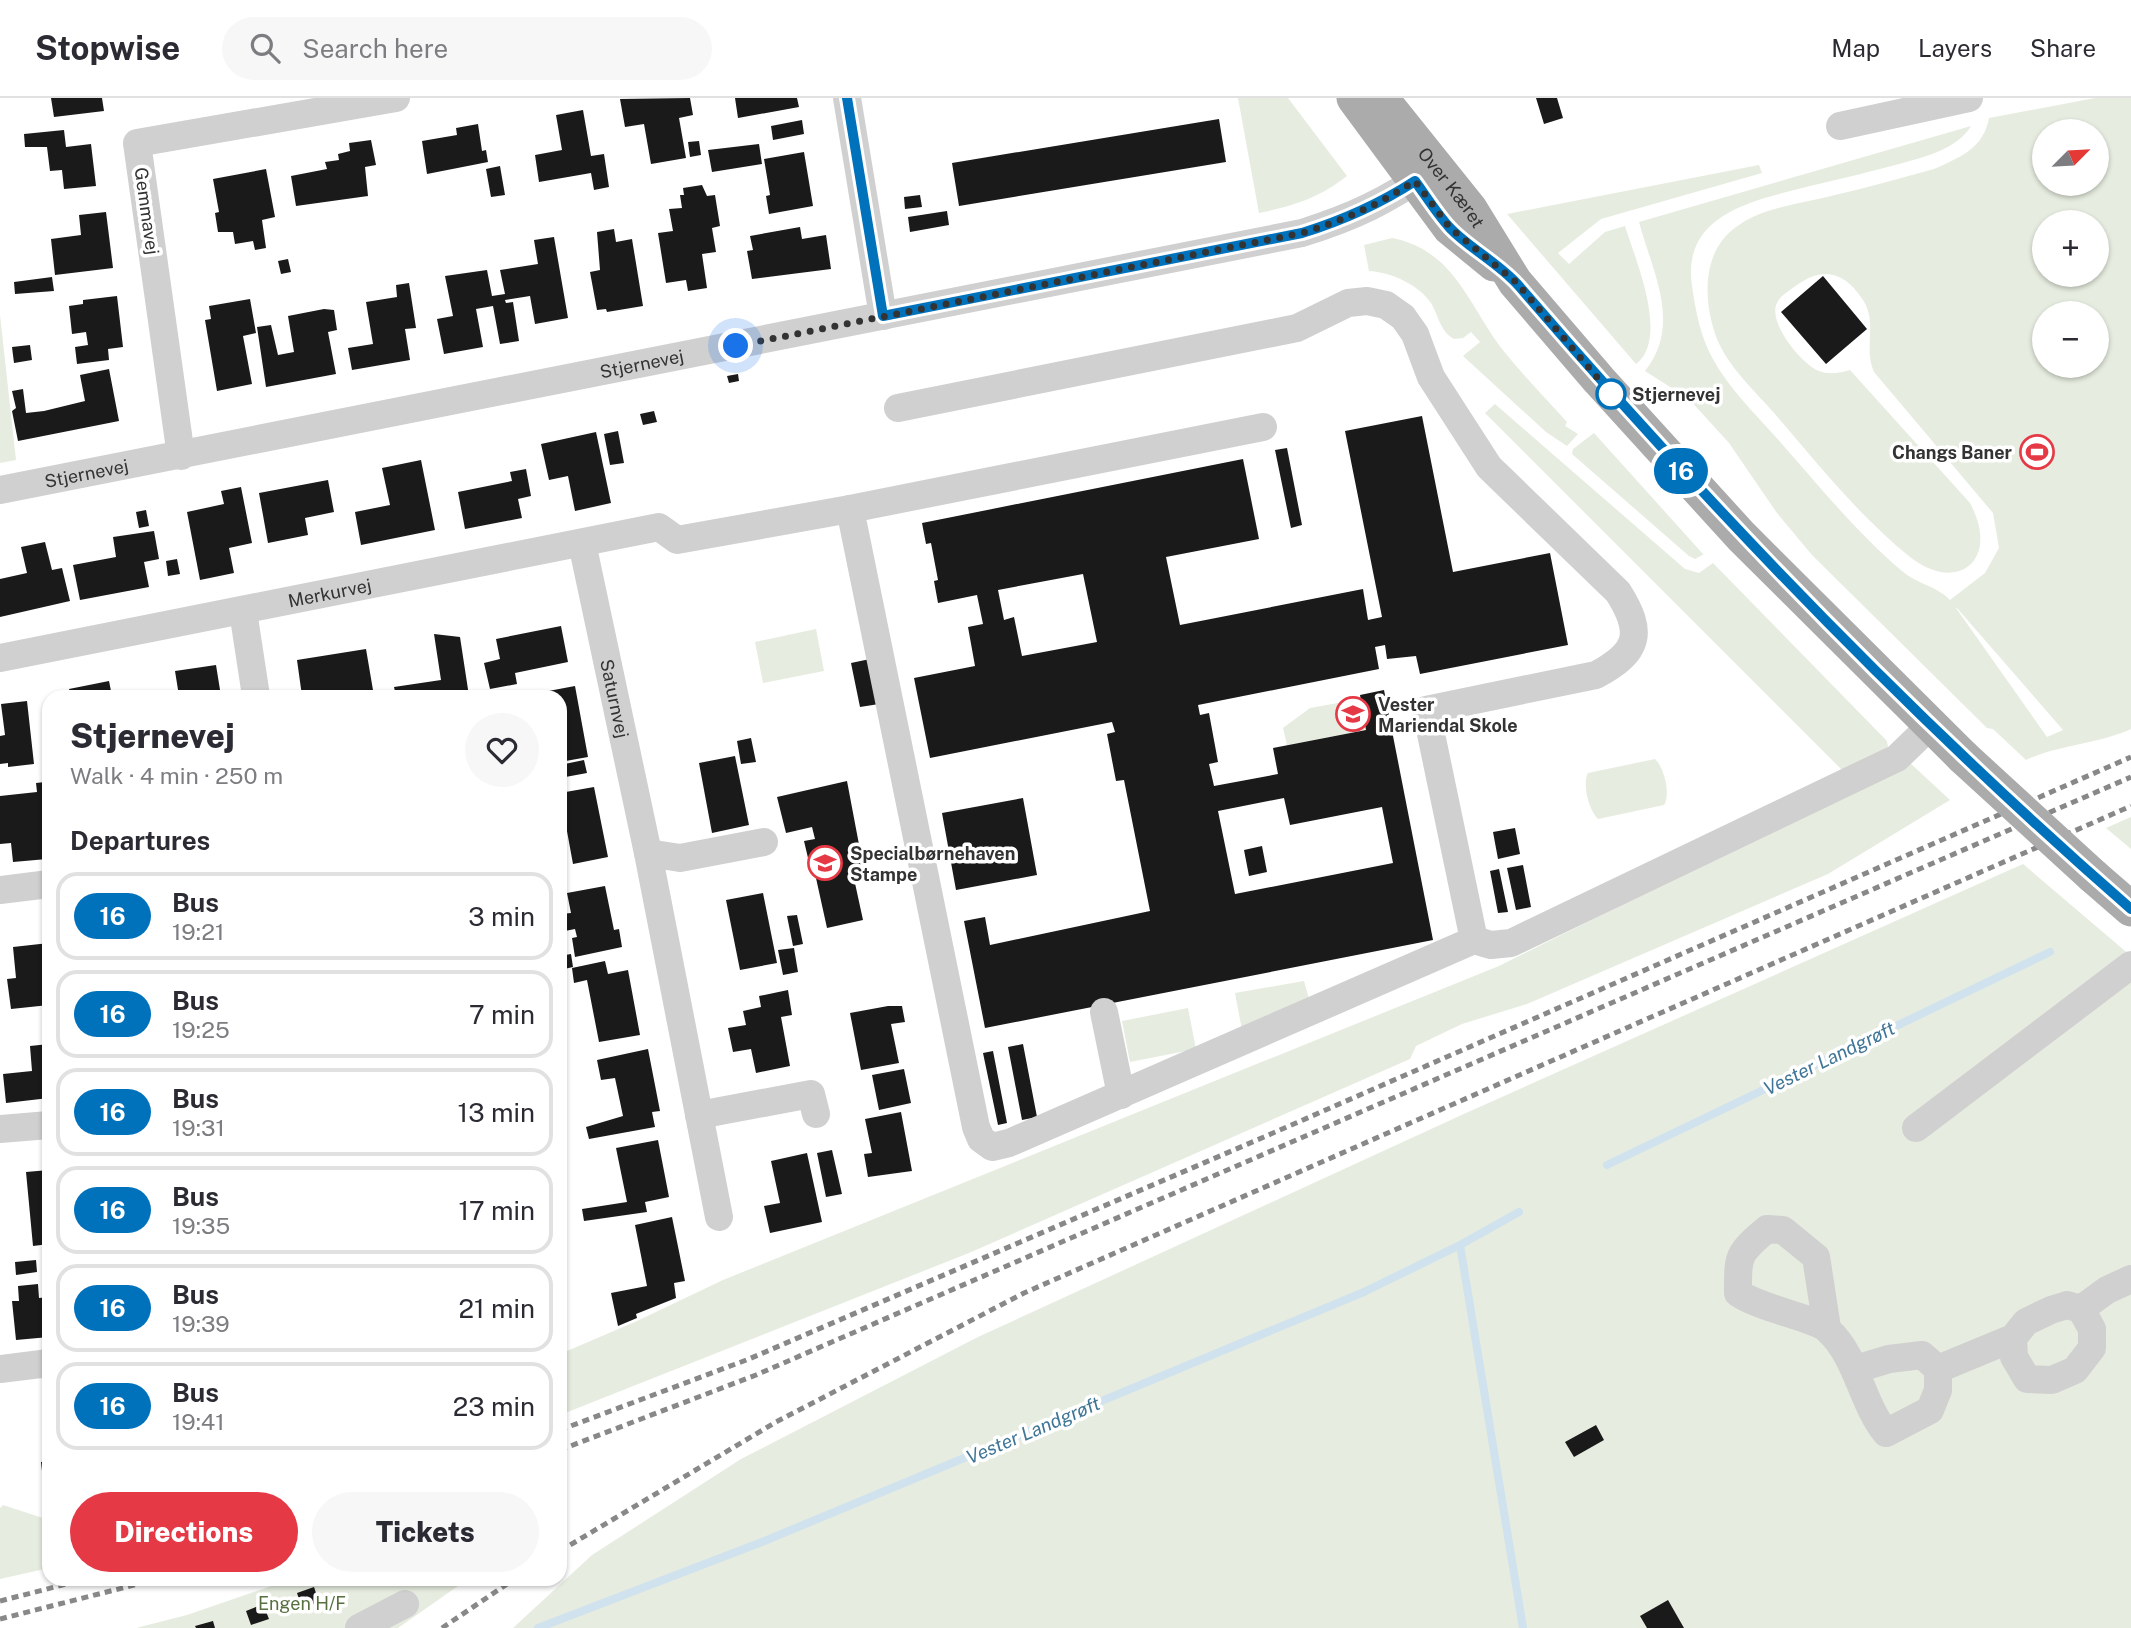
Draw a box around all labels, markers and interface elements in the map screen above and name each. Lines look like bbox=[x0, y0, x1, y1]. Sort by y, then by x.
search box bbox=[222, 17, 712, 80]
text: Stopwise bbox=[35, 29, 180, 67]
icon: search bbox=[246, 29, 284, 67]
text: Search here bbox=[302, 33, 448, 64]
text: Map bbox=[1831, 34, 1880, 62]
text: Layers bbox=[1918, 34, 1992, 62]
text: Share bbox=[2030, 34, 2096, 62]
north arrow bbox=[2032, 119, 2109, 196]
map controls bbox=[2032, 119, 2109, 378]
street label: Over Kæret bbox=[1414, 143, 1489, 231]
street label: Gemmavej bbox=[130, 166, 164, 256]
button: + bbox=[2032, 210, 2109, 287]
button: − bbox=[2032, 301, 2109, 378]
your location bbox=[718, 328, 753, 363]
street label: Stjernevej bbox=[598, 345, 685, 382]
marker: Stjernevej bbox=[1596, 379, 1626, 409]
place label: Stjernevej bbox=[1632, 384, 1720, 405]
sports icon: Changs Baner bbox=[2018, 433, 2056, 471]
place label: Changs Baner bbox=[1892, 442, 2013, 463]
line badge: 16 bbox=[1650, 448, 1712, 494]
street label: Stjernevej bbox=[43, 454, 130, 491]
text: 16 bbox=[1668, 457, 1694, 485]
street label: Merkurvej bbox=[286, 574, 373, 611]
street label: Saturnvej bbox=[597, 657, 634, 740]
place label: Vester Mariendal Skole bbox=[1378, 694, 1518, 736]
school or university icon: Vester Mariendal Skole bbox=[1334, 695, 1372, 733]
button: heart bbox=[465, 713, 539, 787]
text: Stjernevej bbox=[70, 717, 235, 755]
text: Walk · 4 min · 250 m bbox=[70, 762, 283, 789]
text: Departures bbox=[70, 825, 210, 856]
place label: Specialbørnehaven Stampe bbox=[850, 843, 1015, 885]
school or university icon: Specialbørnehaven Stampe bbox=[806, 844, 844, 882]
text: Bus bbox=[172, 887, 219, 918]
text: 3 min bbox=[468, 901, 535, 932]
text: 16 bbox=[99, 902, 126, 930]
text: 19:21 bbox=[172, 918, 224, 945]
text: Bus bbox=[172, 985, 219, 1016]
text: 7 min bbox=[469, 999, 535, 1030]
text: 16 bbox=[99, 1000, 126, 1028]
text: 19:25 bbox=[172, 1016, 230, 1043]
water label: Vester Landgrøft bbox=[1760, 1017, 1898, 1099]
text: Bus bbox=[172, 1083, 219, 1114]
text: 13 min bbox=[458, 1097, 535, 1128]
text: 16 bbox=[99, 1098, 126, 1126]
text: 19:31 bbox=[172, 1114, 225, 1141]
text: Bus bbox=[172, 1181, 219, 1212]
text: 17 min bbox=[458, 1195, 535, 1226]
text: 16 bbox=[99, 1196, 126, 1224]
text: 19:35 bbox=[172, 1212, 230, 1239]
text: Bus bbox=[172, 1279, 219, 1310]
text: 21 min bbox=[459, 1293, 535, 1324]
text: 16 bbox=[99, 1294, 126, 1322]
text: 19:39 bbox=[172, 1310, 230, 1337]
text: Bus bbox=[172, 1377, 219, 1408]
text: 23 min bbox=[453, 1391, 535, 1422]
text: 16 bbox=[99, 1392, 126, 1420]
water label: Vester Landgrøft bbox=[963, 1392, 1103, 1468]
text: 19:41 bbox=[172, 1408, 225, 1435]
button: Directions bbox=[70, 1492, 298, 1572]
button: Tickets bbox=[312, 1492, 539, 1572]
park label: Engen H/F bbox=[258, 1593, 346, 1614]

